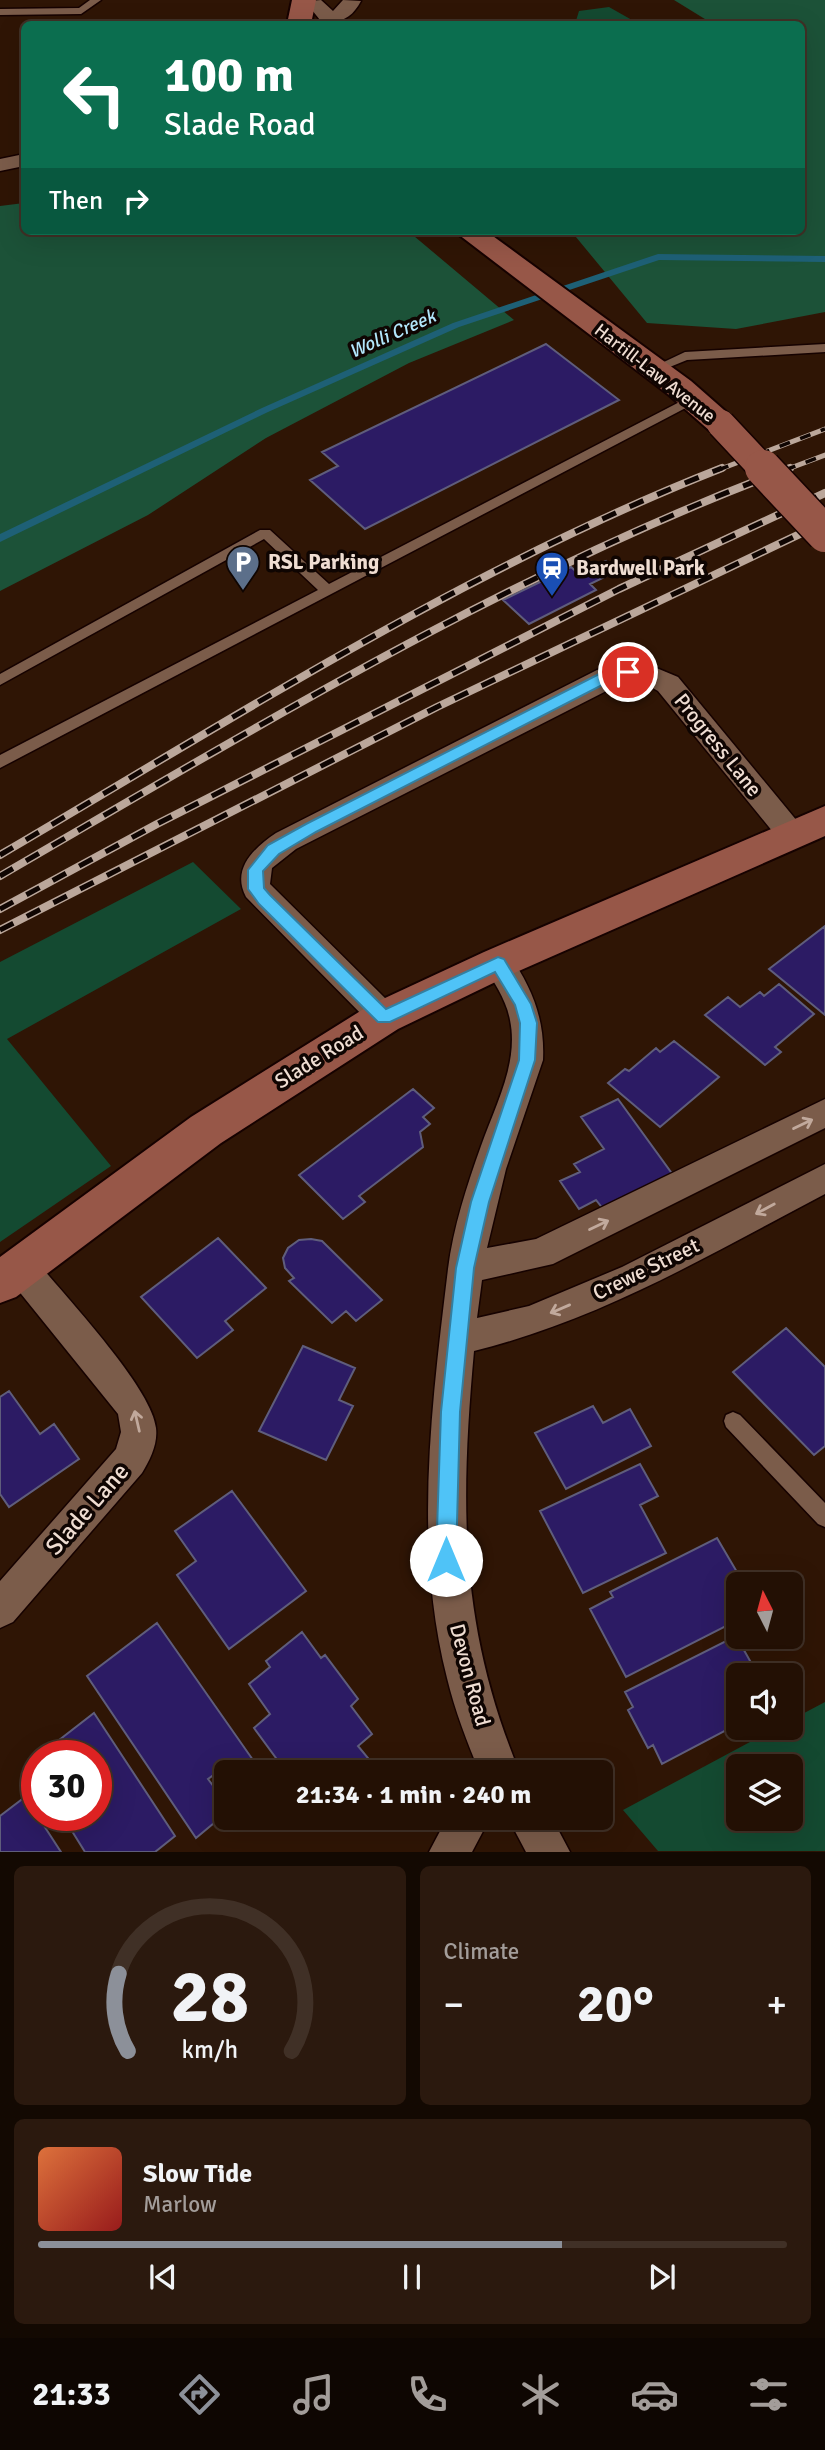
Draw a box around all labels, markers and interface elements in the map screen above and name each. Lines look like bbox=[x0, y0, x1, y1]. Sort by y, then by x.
text: 100 m bbox=[164, 45, 294, 105]
icon: left bbox=[49, 49, 140, 140]
text: Slade Road bbox=[164, 105, 316, 144]
icon: right bbox=[117, 182, 155, 220]
text: Then bbox=[49, 185, 103, 217]
water label: Wolli Creek bbox=[345, 304, 441, 364]
street label: Hartill-Law Avenue bbox=[590, 319, 720, 427]
parking icon: RSL Parking bbox=[224, 543, 262, 592]
place label: RSL Parking bbox=[268, 549, 379, 575]
station icon: Bardwell Park bbox=[533, 549, 571, 598]
place label: Bardwell Park bbox=[576, 555, 705, 581]
pin bbox=[598, 642, 658, 702]
icon: arrive bbox=[609, 653, 647, 691]
street label: Progress Lane bbox=[669, 688, 767, 802]
street label: Slade Road bbox=[270, 1020, 368, 1094]
one-way arrow bbox=[792, 1117, 813, 1131]
one-way arrow bbox=[755, 1203, 775, 1217]
one-way arrow bbox=[588, 1218, 609, 1231]
street label: Crewe Street bbox=[589, 1232, 703, 1306]
one-way arrow bbox=[550, 1303, 571, 1316]
one-way arrow bbox=[129, 1410, 142, 1432]
street label: Slade Lane bbox=[39, 1457, 135, 1561]
position arrow bbox=[409, 1523, 483, 1597]
north arrow bbox=[726, 1572, 803, 1648]
map controls bbox=[726, 1572, 803, 1831]
street label: Devon Road bbox=[444, 1621, 496, 1729]
button: sound bbox=[726, 1663, 803, 1740]
speed limit sign: 30 bbox=[21, 1740, 112, 1831]
button: layers bbox=[726, 1754, 803, 1831]
text: 21:34 · 1 min · 240 m bbox=[296, 1779, 531, 1811]
text: Climate bbox=[444, 1937, 519, 1966]
text: 28 bbox=[170, 1954, 249, 2043]
text: 20° bbox=[577, 1972, 654, 2036]
text: − bbox=[444, 1981, 464, 2028]
text: + bbox=[766, 1981, 787, 2028]
text: km/h bbox=[181, 2034, 238, 2065]
text: Slow Tide bbox=[143, 2158, 252, 2190]
text: Marlow bbox=[143, 2190, 217, 2219]
icon: previous bbox=[144, 2258, 182, 2296]
icon: pause bbox=[393, 2258, 431, 2296]
icon: next bbox=[643, 2258, 681, 2296]
icon: directions bbox=[175, 2370, 224, 2419]
icon: music bbox=[289, 2370, 338, 2419]
icon: phone bbox=[403, 2370, 452, 2419]
icon: climate bbox=[516, 2370, 565, 2419]
icon: car bbox=[630, 2370, 679, 2419]
icon: filters bbox=[744, 2370, 793, 2419]
text: 21:33 bbox=[32, 2375, 111, 2414]

